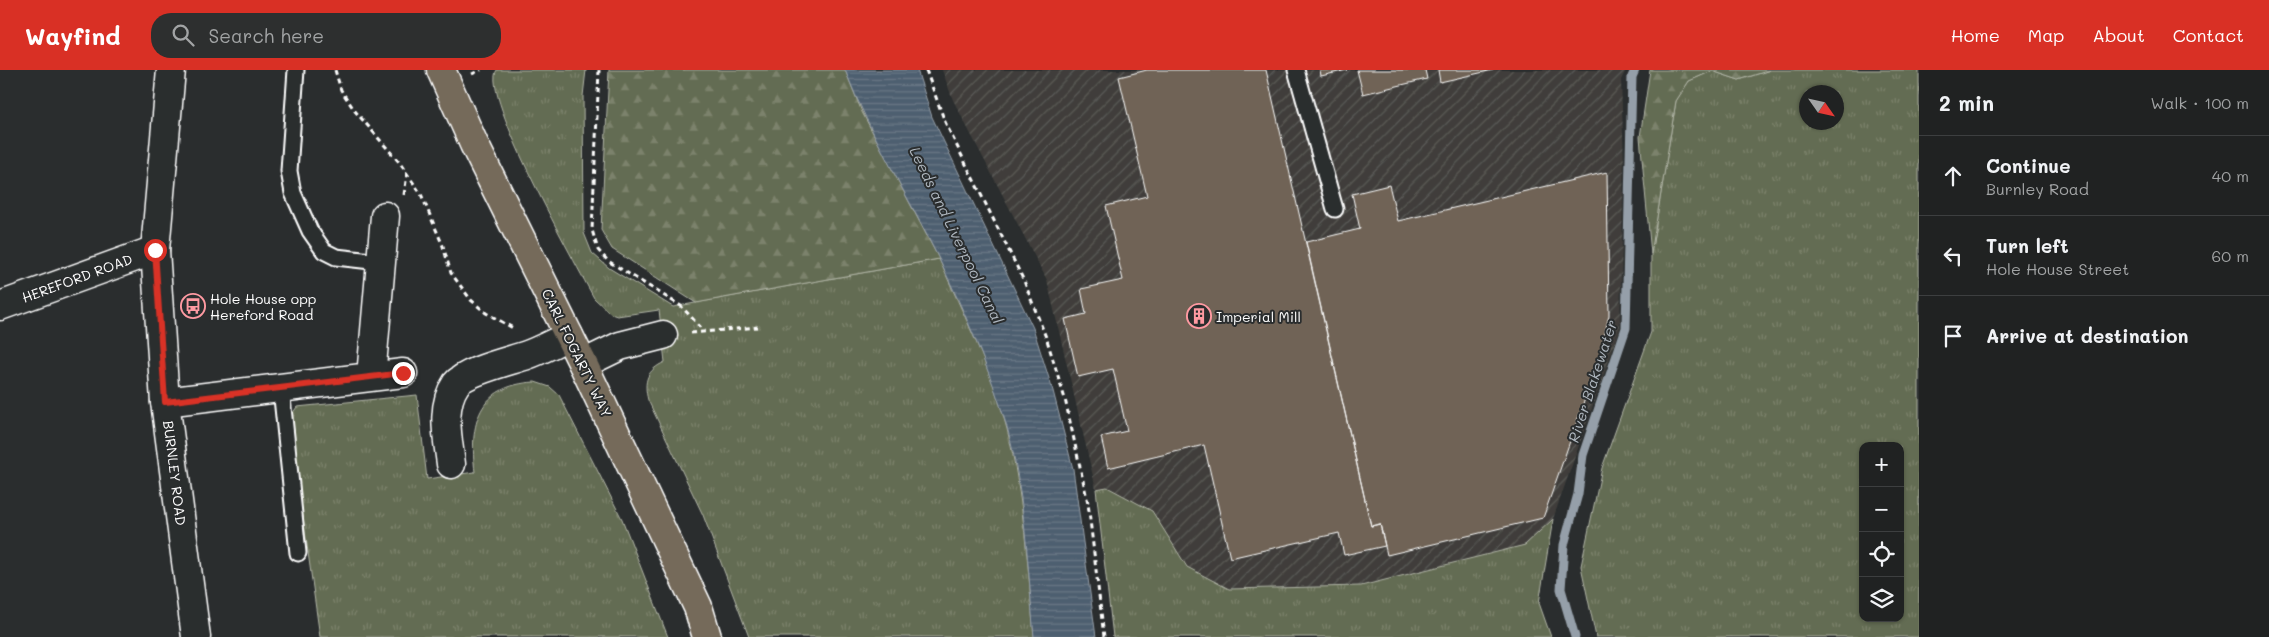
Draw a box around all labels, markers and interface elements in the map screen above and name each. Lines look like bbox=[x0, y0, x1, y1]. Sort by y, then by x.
search box bbox=[151, 13, 501, 58]
text: Wayfind bbox=[25, 20, 121, 51]
icon: search bbox=[169, 21, 197, 49]
text: Search here bbox=[209, 23, 324, 48]
text: Home bbox=[1951, 23, 2000, 47]
text: Map bbox=[2028, 23, 2064, 47]
text: About bbox=[2092, 23, 2145, 47]
text: Contact bbox=[2173, 23, 2244, 47]
north arrow bbox=[1799, 85, 1844, 130]
text: 2 min bbox=[1939, 89, 1994, 116]
text: Walk · 100 m bbox=[2150, 92, 2249, 113]
water label: Leeds and Liverpool Canal bbox=[905, 143, 1009, 327]
text: Continue bbox=[1986, 153, 2071, 178]
icon: ahead bbox=[1939, 162, 1967, 190]
text: 40 m bbox=[2212, 165, 2249, 186]
text: Burnley Road bbox=[1986, 178, 2089, 199]
text: Turn left bbox=[1986, 233, 2069, 258]
route start bbox=[144, 239, 167, 262]
icon: left bbox=[1939, 242, 1967, 270]
text: 60 m bbox=[2212, 245, 2249, 266]
street label: HEREFORD ROAD bbox=[19, 249, 135, 307]
text: Hole House Street bbox=[1986, 258, 2129, 279]
street label: CARL FOGARTY WAY bbox=[538, 285, 616, 421]
place label: Hole House opp Hereford Road bbox=[210, 289, 316, 324]
bus stop icon: Hole House opp Hereford Road bbox=[180, 293, 206, 319]
building icon: Imperial Mill bbox=[1186, 303, 1212, 329]
place label: Imperial Mill bbox=[1216, 307, 1301, 326]
water label: River Blakewater bbox=[1563, 317, 1621, 445]
icon: arrive bbox=[1939, 322, 1967, 350]
text: Arrive at destination bbox=[1986, 323, 2189, 348]
route end bbox=[392, 362, 415, 385]
street label: BURNLEY ROAD bbox=[159, 419, 191, 527]
map controls bbox=[1859, 442, 1904, 622]
button: + bbox=[1859, 442, 1904, 487]
button: − bbox=[1859, 487, 1904, 532]
button: locate bbox=[1859, 532, 1904, 577]
button: layers bbox=[1859, 577, 1904, 622]

